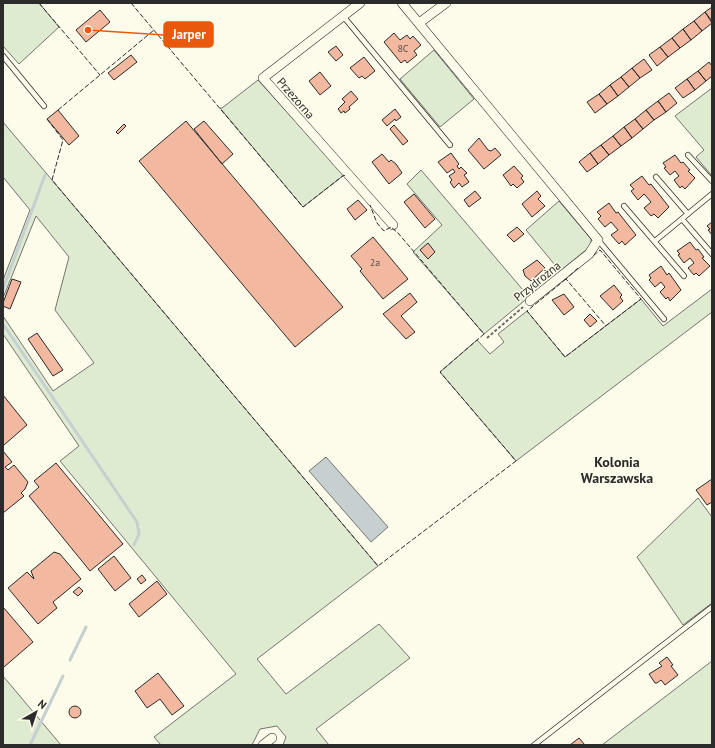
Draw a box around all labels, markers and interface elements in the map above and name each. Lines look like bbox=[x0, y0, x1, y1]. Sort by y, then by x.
callout: Jarper bbox=[164, 22, 213, 47]
text: Jarper bbox=[171, 26, 206, 43]
house number: 8C bbox=[397, 42, 409, 55]
street label: Przezorna bbox=[274, 74, 318, 122]
house number: 2a bbox=[370, 256, 380, 269]
street label: Przydrożna bbox=[511, 258, 563, 304]
district label: Kolonia Warszawska bbox=[581, 453, 653, 487]
north arrow bbox=[16, 692, 56, 732]
text: N bbox=[35, 697, 50, 712]

